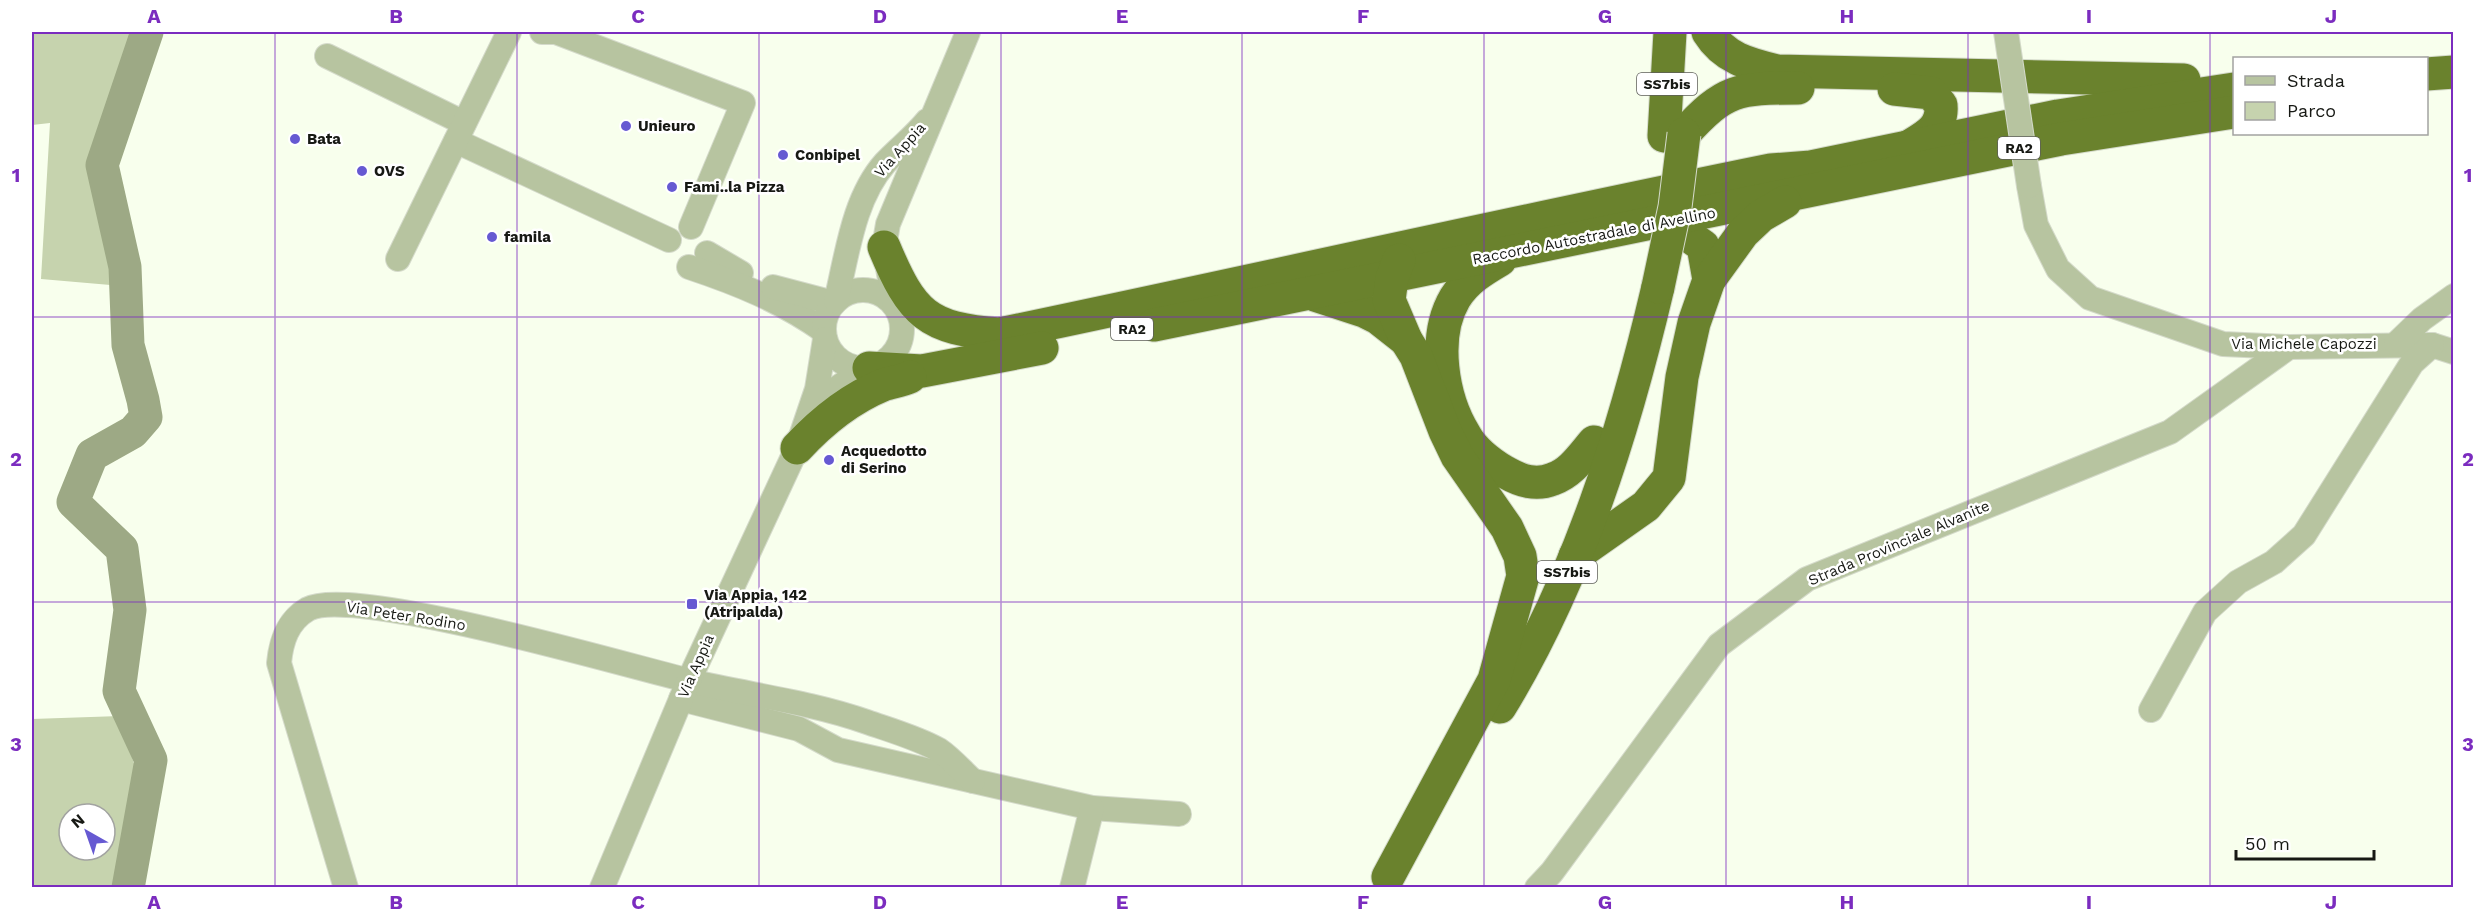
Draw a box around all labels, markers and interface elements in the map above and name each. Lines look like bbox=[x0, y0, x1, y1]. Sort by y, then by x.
text: A bbox=[147, 4, 161, 28]
text: B bbox=[389, 4, 403, 28]
text: C bbox=[631, 4, 645, 28]
text: D bbox=[873, 4, 887, 28]
text: E bbox=[1116, 4, 1128, 28]
text: F bbox=[1357, 4, 1369, 28]
text: G bbox=[1598, 4, 1612, 28]
text: H bbox=[1840, 4, 1854, 28]
text: I bbox=[2086, 4, 2092, 28]
text: J bbox=[2325, 4, 2337, 28]
legend bbox=[2233, 57, 2428, 135]
text: Strada bbox=[2287, 70, 2345, 91]
road number: SS7bis bbox=[1637, 73, 1697, 95]
text: Parco bbox=[2287, 100, 2336, 121]
place label: Unieuro bbox=[638, 117, 696, 135]
street label: Via Appia bbox=[871, 118, 930, 181]
marker: Unieuro bbox=[619, 119, 633, 133]
place label: Bata bbox=[307, 130, 341, 148]
marker: Bata bbox=[288, 132, 302, 146]
road number: RA2 bbox=[1998, 137, 2040, 159]
place label: Conbipel bbox=[795, 146, 860, 164]
marker: Conbipel bbox=[776, 148, 790, 162]
place label: OVS bbox=[374, 162, 405, 180]
text: 1 bbox=[12, 163, 20, 187]
text: 1 bbox=[2464, 163, 2472, 187]
marker: OVS bbox=[355, 164, 369, 178]
place label: Fami..la Pizza bbox=[684, 178, 785, 196]
marker: Fami..la Pizza bbox=[665, 180, 679, 194]
street label: Raccordo Autostradale di Avellino bbox=[1471, 204, 1717, 268]
place label: famila bbox=[504, 228, 551, 246]
marker: famila bbox=[485, 230, 499, 244]
road number: RA2 bbox=[1111, 318, 1153, 340]
street label: Via Michele Capozzi bbox=[2231, 335, 2377, 353]
place label: Acquedotto di Serino bbox=[841, 442, 927, 477]
text: 2 bbox=[10, 447, 22, 471]
text: 2 bbox=[2462, 447, 2474, 471]
marker: Acquedotto di Serino bbox=[822, 453, 836, 467]
street label: Strada Provinciale Alvanite bbox=[1806, 497, 1992, 589]
road number: SS7bis bbox=[1537, 561, 1597, 583]
place label: Via Appia, 142 (Atripalda) bbox=[704, 586, 807, 621]
marker: Via Appia, 142 (Atripalda) bbox=[685, 597, 699, 611]
street label: Via Peter Rodino bbox=[345, 598, 467, 634]
street label: Via Appia bbox=[674, 631, 718, 701]
text: 3 bbox=[10, 732, 22, 756]
text: 3 bbox=[2462, 732, 2474, 756]
north arrow bbox=[57, 802, 117, 862]
text: N bbox=[67, 810, 88, 832]
scale bar bbox=[2236, 823, 2374, 861]
text: 50 m bbox=[2245, 833, 2290, 854]
text: A bbox=[147, 890, 161, 914]
text: B bbox=[389, 890, 403, 914]
text: C bbox=[631, 890, 645, 914]
text: D bbox=[873, 890, 887, 914]
text: E bbox=[1116, 890, 1128, 914]
text: F bbox=[1357, 890, 1369, 914]
text: G bbox=[1598, 890, 1612, 914]
text: H bbox=[1840, 890, 1854, 914]
text: I bbox=[2086, 890, 2092, 914]
text: J bbox=[2325, 890, 2337, 914]

